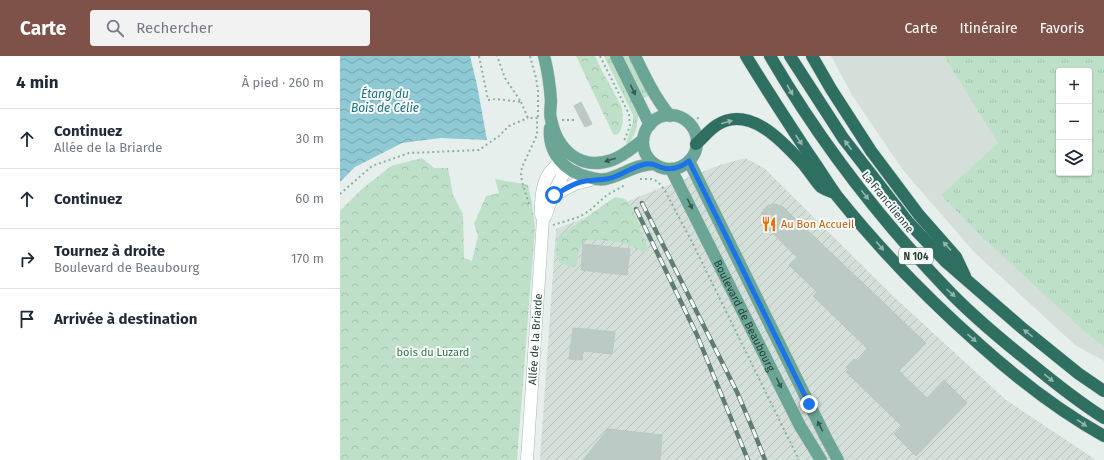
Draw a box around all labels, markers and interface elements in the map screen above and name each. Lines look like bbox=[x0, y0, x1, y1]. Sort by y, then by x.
search box bbox=[90, 10, 370, 46]
text: Carte bbox=[20, 17, 66, 40]
icon: search bbox=[104, 17, 126, 39]
text: Rechercher bbox=[136, 19, 213, 37]
text: Carte bbox=[904, 20, 938, 37]
text: Itinéraire bbox=[960, 20, 1018, 37]
text: Favoris bbox=[1040, 20, 1084, 37]
map controls bbox=[1056, 68, 1092, 176]
button: + bbox=[1056, 68, 1092, 104]
text: 4 min bbox=[16, 72, 59, 93]
text: À pied · 260 m bbox=[242, 75, 324, 90]
one-way arrow bbox=[786, 84, 793, 96]
one-way arrow bbox=[630, 85, 636, 96]
water label: Étang du Bois de Célie bbox=[351, 86, 419, 115]
button: − bbox=[1056, 104, 1092, 140]
one-way arrow bbox=[721, 119, 733, 125]
text: Continuez bbox=[54, 122, 122, 140]
icon: ahead bbox=[16, 128, 38, 150]
text: 30 m bbox=[296, 131, 324, 146]
one-way arrow bbox=[795, 135, 803, 145]
text: Allée de la Briarde bbox=[54, 140, 162, 155]
one-way arrow bbox=[844, 140, 852, 151]
button: layers bbox=[1056, 140, 1092, 176]
one-way arrow bbox=[604, 157, 616, 163]
street label: La Francilienne bbox=[859, 169, 916, 236]
route start bbox=[545, 186, 563, 204]
icon: ahead bbox=[16, 188, 38, 210]
text: Continuez bbox=[54, 190, 122, 208]
one-way arrow bbox=[861, 190, 869, 201]
text: 60 m bbox=[295, 191, 324, 206]
one-way arrow bbox=[686, 198, 693, 209]
restaurant icon: Au Bon Accueil bbox=[760, 215, 778, 233]
place label: Au Bon Accueil bbox=[781, 218, 854, 231]
one-way arrow bbox=[875, 241, 885, 251]
one-way arrow bbox=[942, 241, 951, 251]
text: Tournez à droite bbox=[54, 242, 165, 260]
icon: right bbox=[16, 248, 38, 270]
road number: N 104 bbox=[899, 248, 933, 264]
text: 170 m bbox=[291, 251, 324, 266]
street label: Boulevard de Beaubourg bbox=[711, 258, 778, 374]
text: Boulevard de Beaubourg bbox=[54, 260, 199, 275]
one-way arrow bbox=[946, 288, 956, 298]
street label: Allée de la Briarde bbox=[526, 293, 545, 386]
icon: arrive bbox=[16, 308, 38, 330]
text: Arrivée à destination bbox=[54, 310, 197, 328]
one-way arrow bbox=[1023, 329, 1034, 338]
one-way arrow bbox=[967, 333, 977, 343]
park label: bois du Luzard bbox=[397, 346, 469, 359]
one-way arrow bbox=[1044, 373, 1055, 382]
one-way arrow bbox=[776, 377, 782, 388]
route end bbox=[800, 395, 818, 413]
one-way arrow bbox=[1077, 419, 1088, 427]
one-way arrow bbox=[817, 420, 823, 432]

